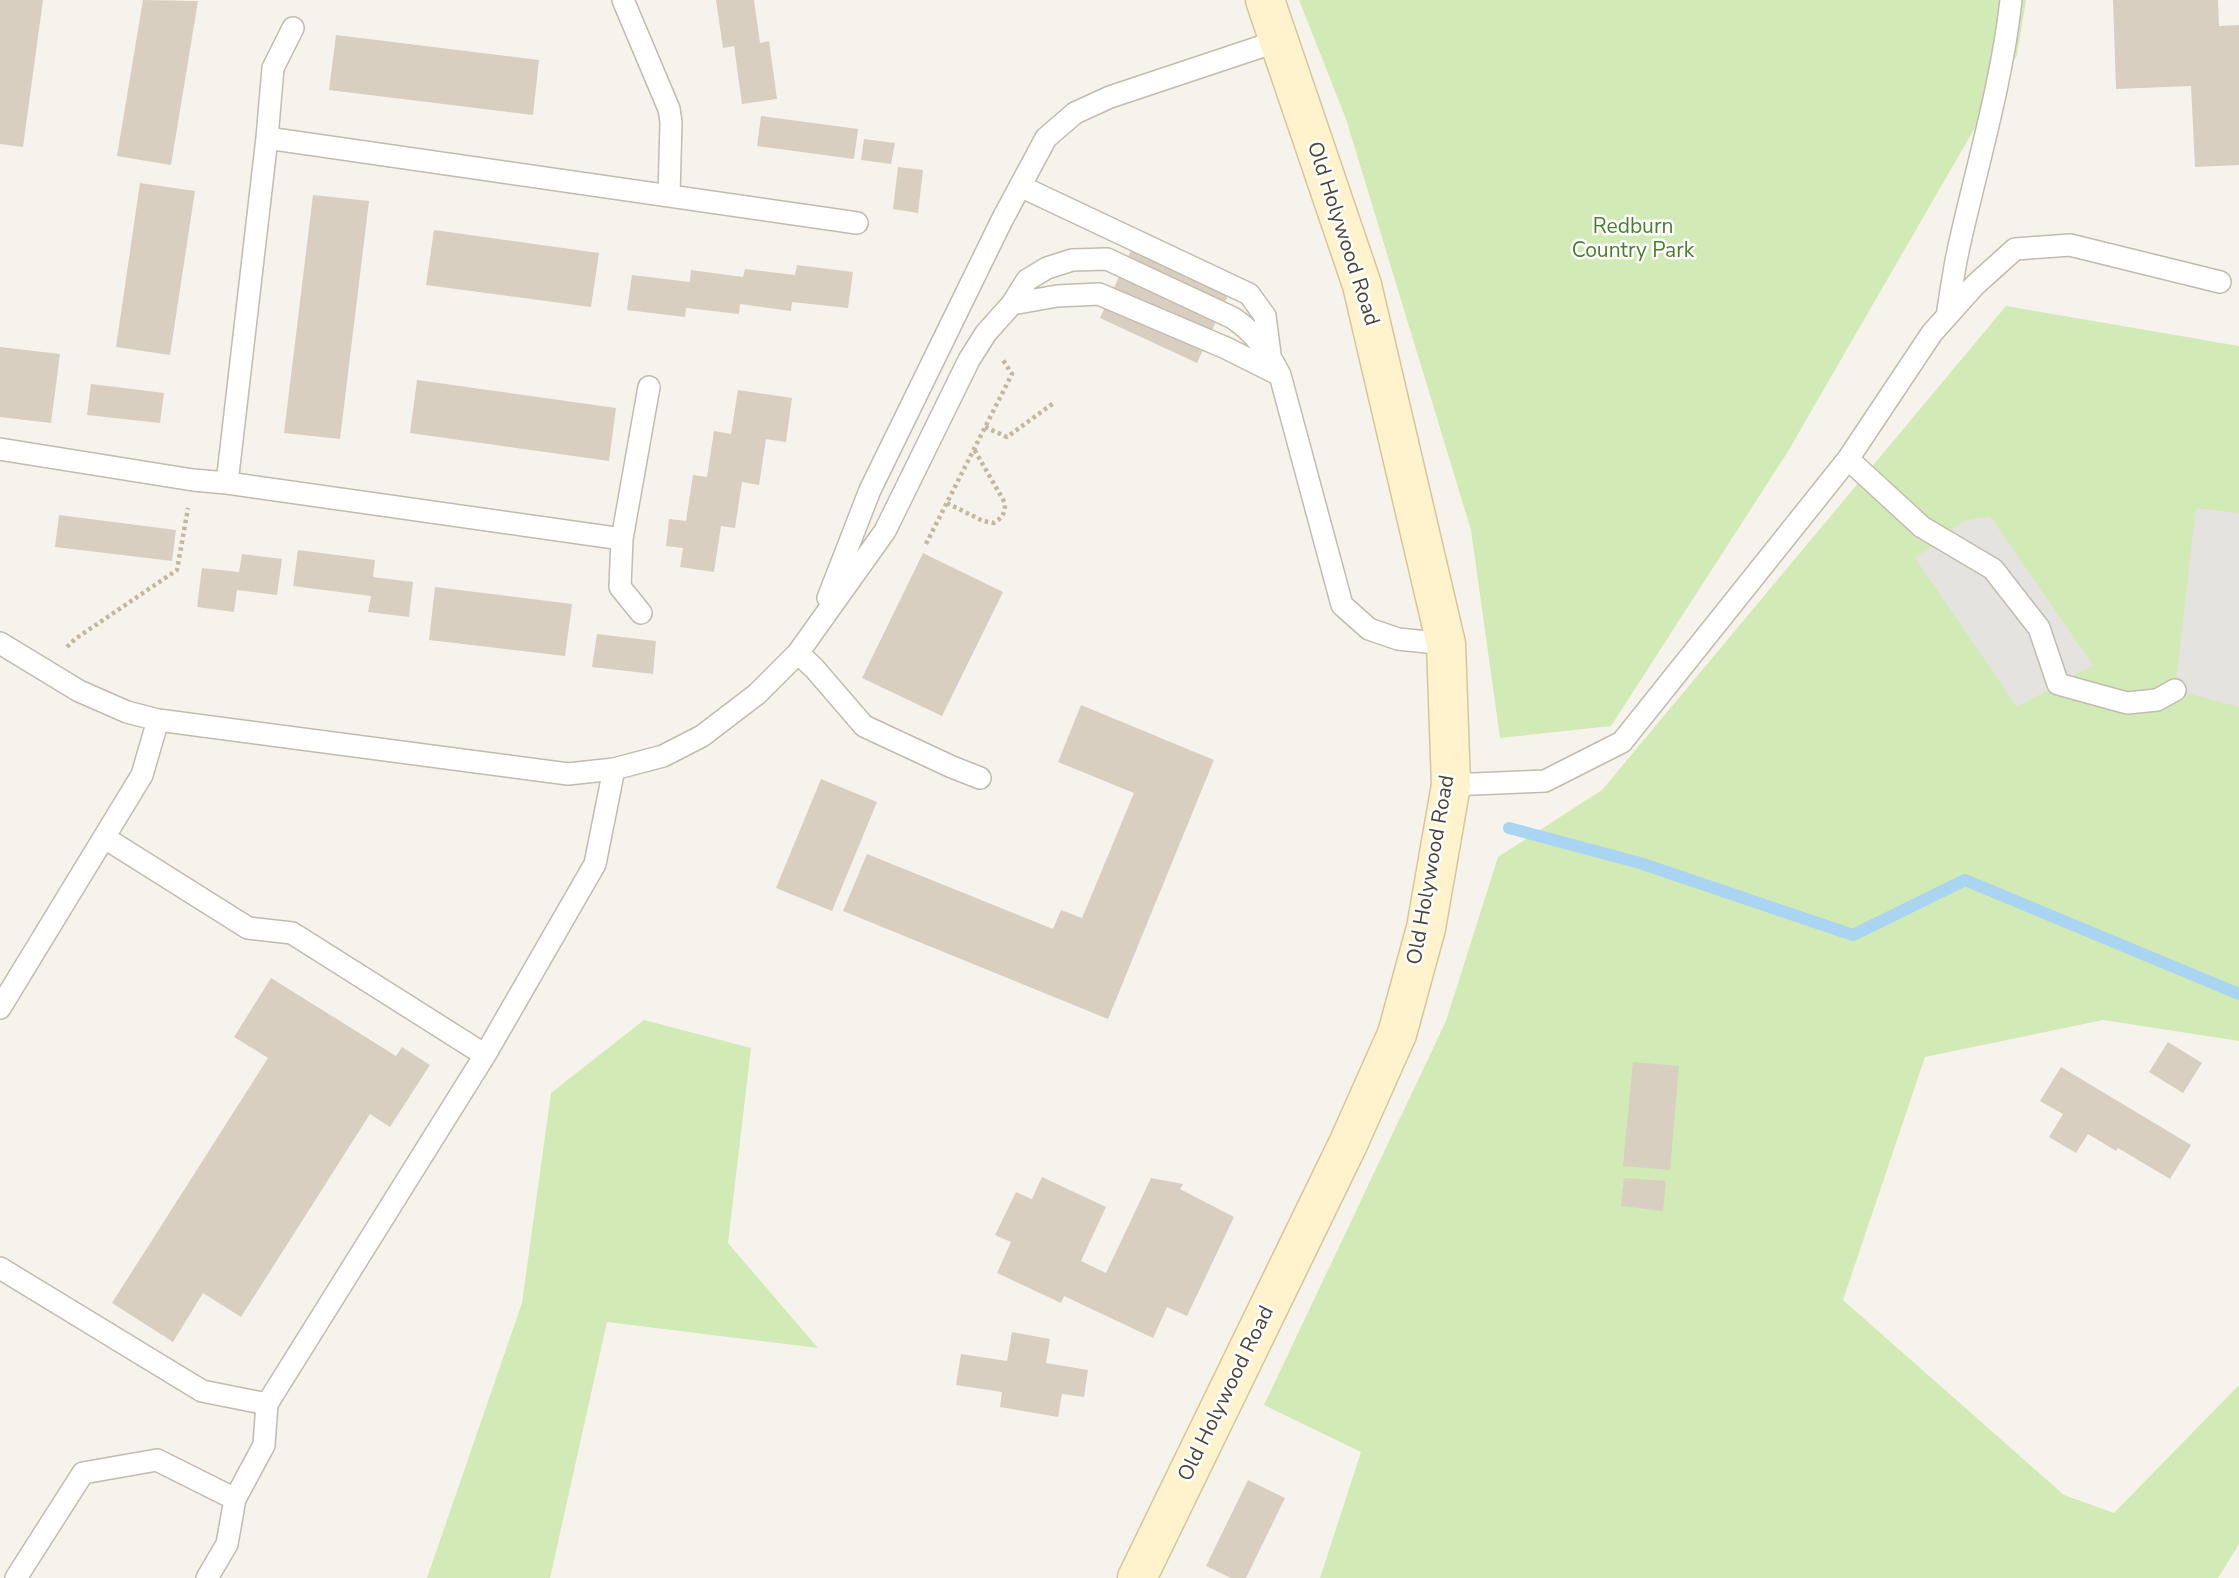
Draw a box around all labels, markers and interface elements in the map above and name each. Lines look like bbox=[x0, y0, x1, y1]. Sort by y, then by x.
street label: Old Holywood Road bbox=[1300, 139, 1384, 329]
park label: Redburn Country Park bbox=[1572, 215, 1694, 265]
street label: Old Holywood Road bbox=[1403, 773, 1461, 967]
street label: Old Holywood Road bbox=[1174, 1302, 1280, 1486]

